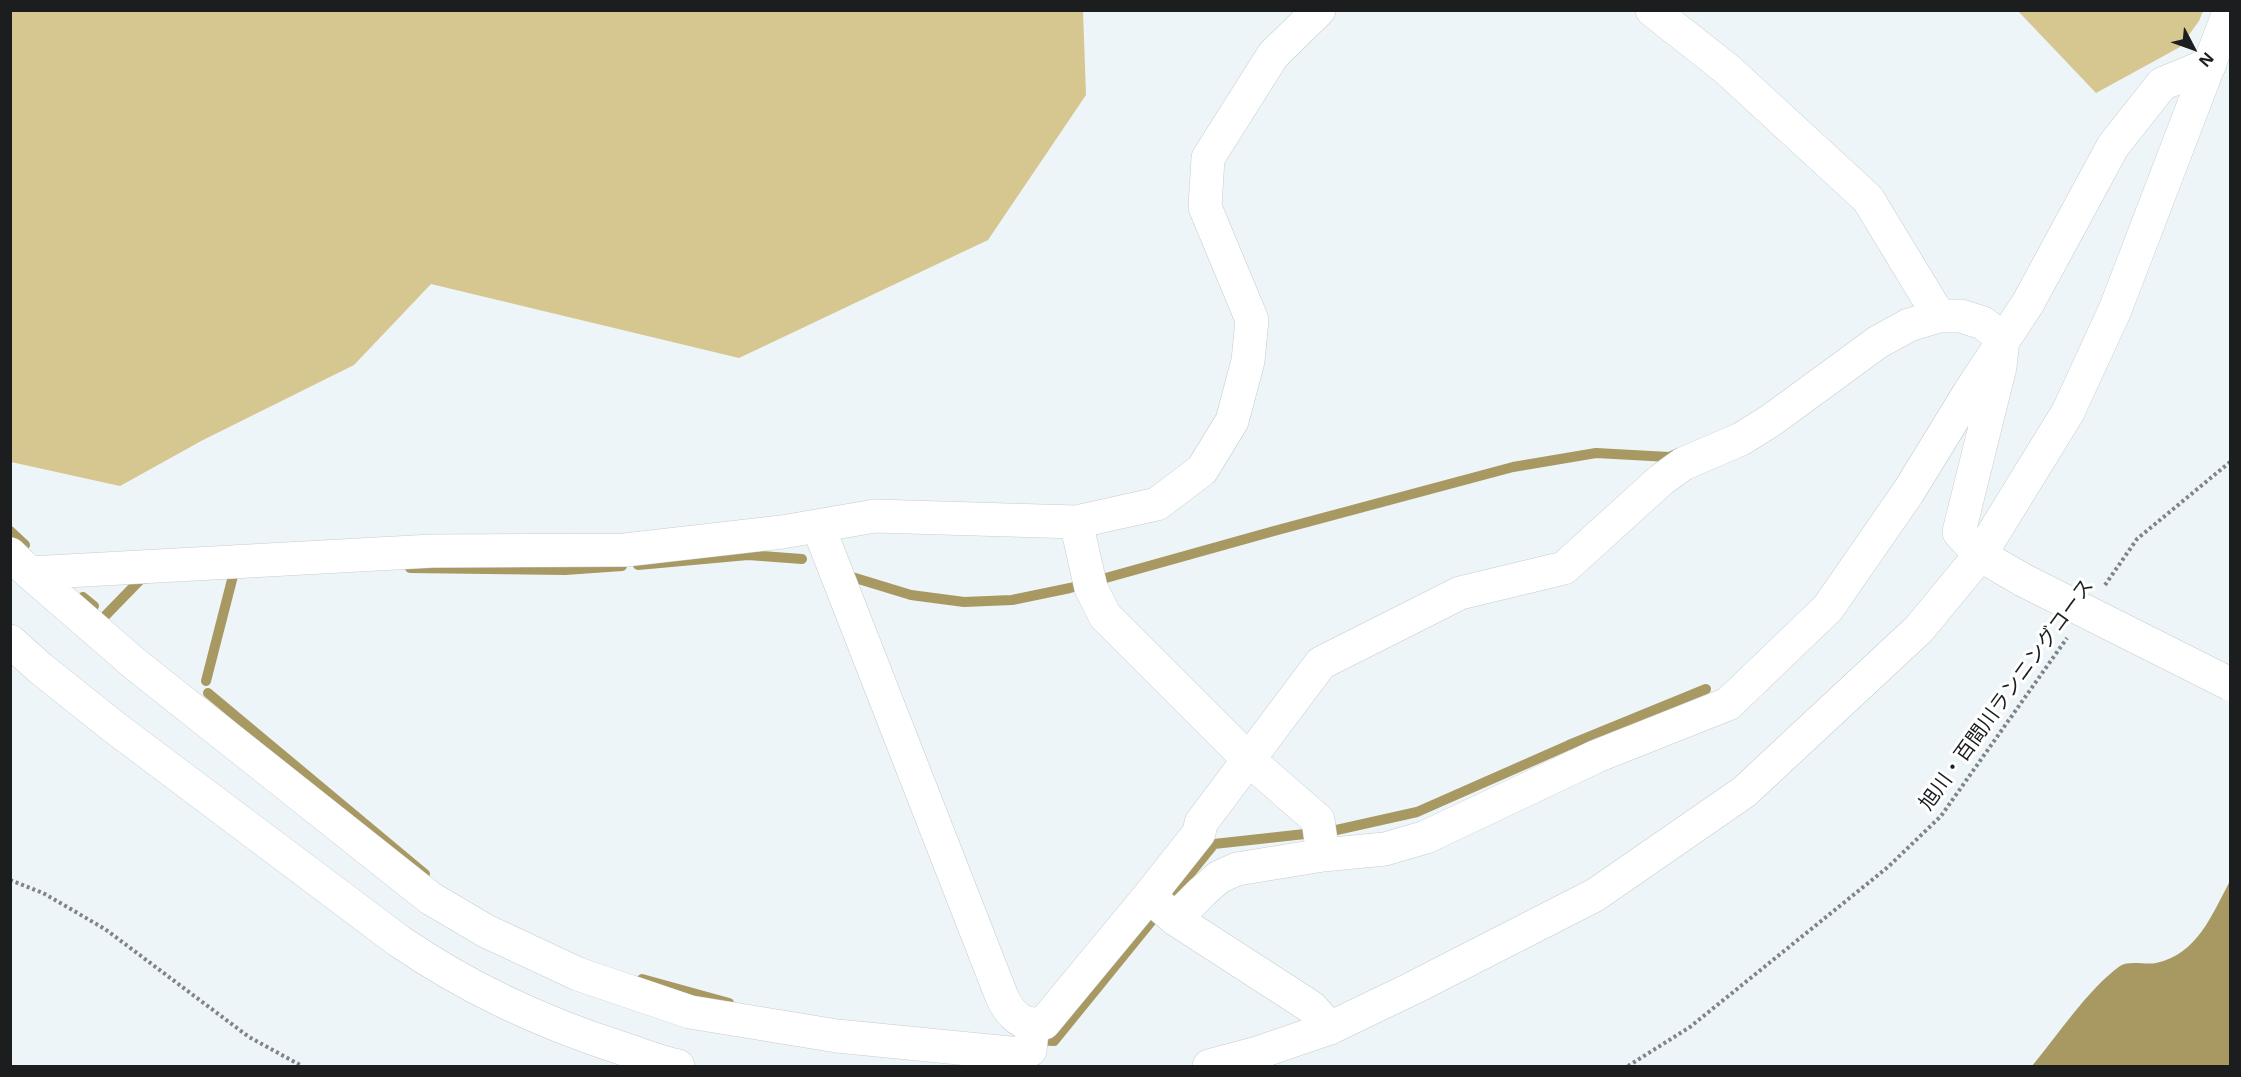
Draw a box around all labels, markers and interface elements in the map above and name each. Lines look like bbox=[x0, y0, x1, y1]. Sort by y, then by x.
north arrow bbox=[2163, 18, 2223, 78]
text: N bbox=[2194, 48, 2219, 72]
street label: 旭川・百間川ランニングコース bbox=[1915, 575, 2099, 815]

